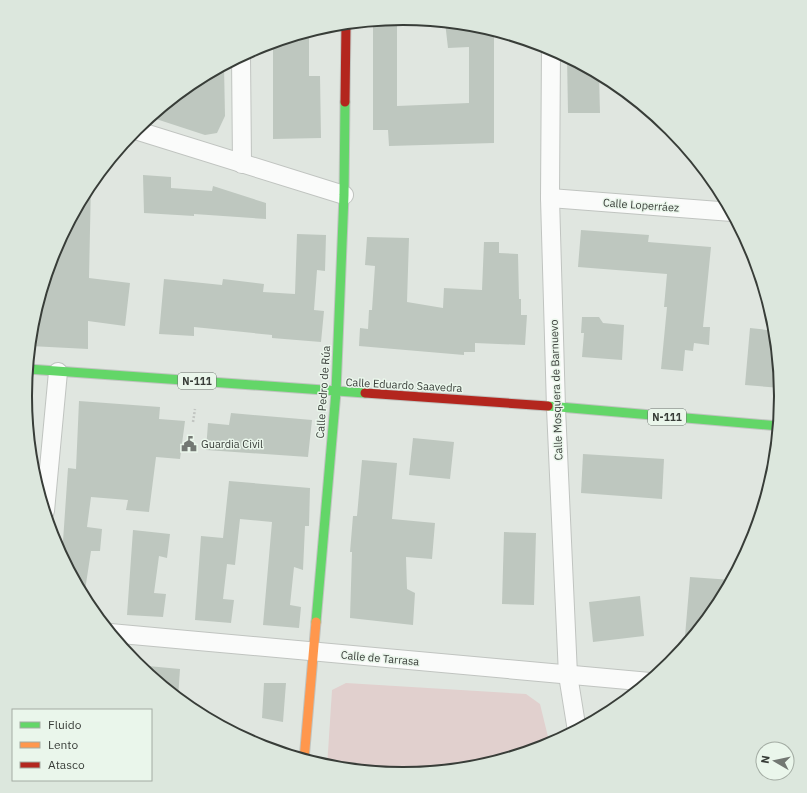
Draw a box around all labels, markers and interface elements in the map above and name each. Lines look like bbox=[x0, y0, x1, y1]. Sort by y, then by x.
street label: Calle Loperráez bbox=[602, 195, 680, 215]
street label: Calle Mosquera de Barnuevo bbox=[547, 319, 565, 461]
street label: Calle Pedro de Rúa bbox=[313, 345, 333, 439]
road number: N-111 bbox=[178, 373, 216, 389]
street label: Calle Eduardo Saavedra bbox=[345, 375, 463, 395]
road number: N-111 bbox=[648, 409, 686, 425]
public building icon: Guardia Civil bbox=[180, 435, 198, 453]
place label: Guardia Civil bbox=[201, 437, 263, 451]
street label: Calle de Tarrasa bbox=[340, 648, 420, 668]
legend bbox=[12, 709, 152, 781]
text: Fluido bbox=[48, 717, 82, 732]
text: Lento bbox=[48, 737, 78, 752]
north arrow bbox=[755, 741, 795, 781]
text: N bbox=[758, 754, 773, 764]
text: Atasco bbox=[48, 757, 85, 772]

